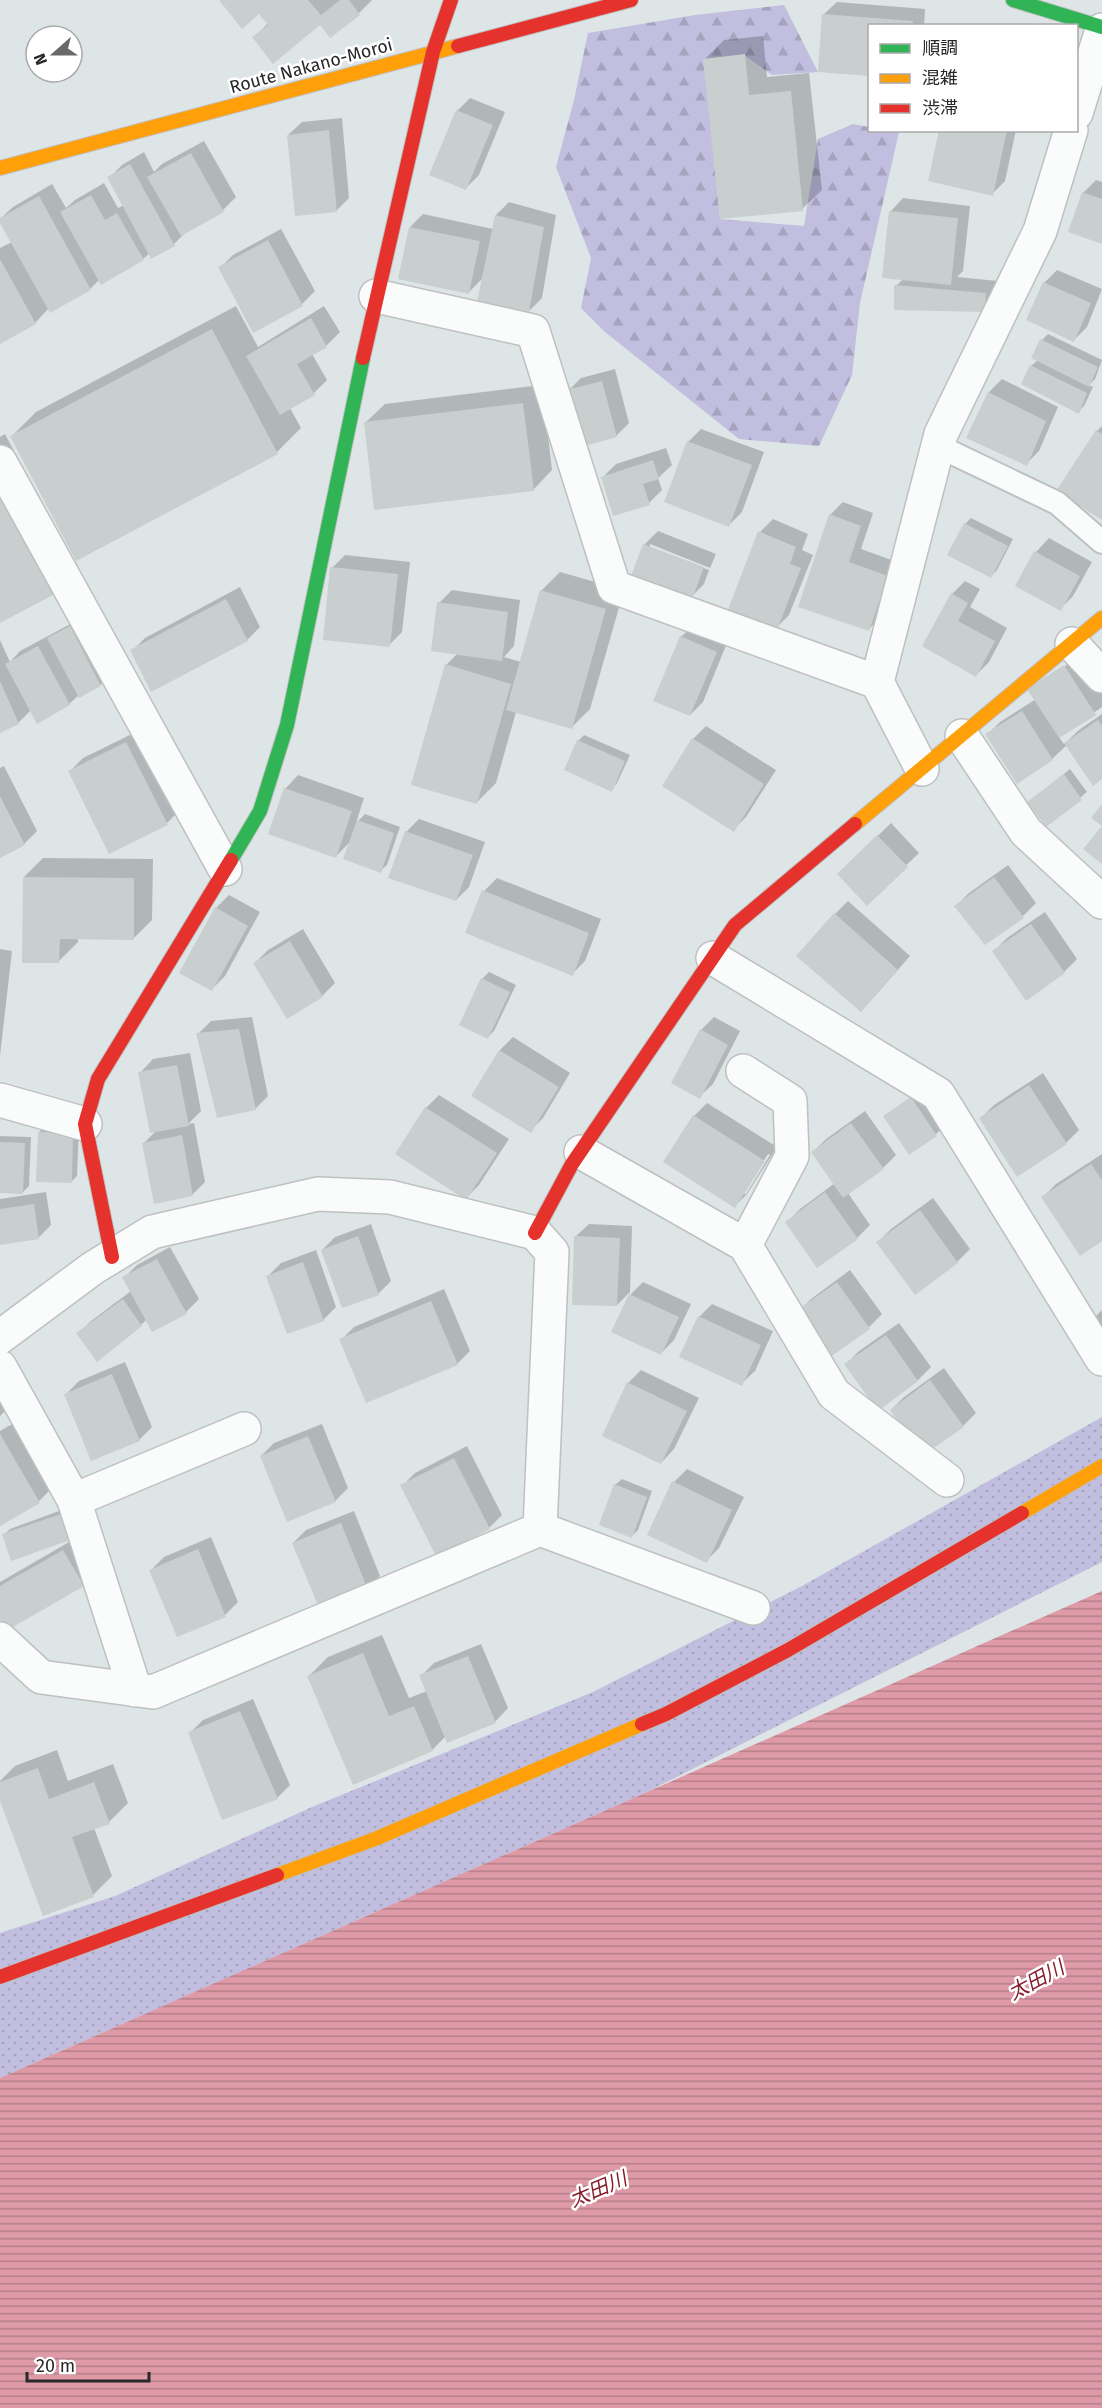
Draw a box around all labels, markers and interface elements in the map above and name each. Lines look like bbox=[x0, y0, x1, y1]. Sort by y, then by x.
north arrow bbox=[24, 24, 84, 84]
legend bbox=[868, 24, 1078, 132]
street label: Route Nakano-Moroi bbox=[227, 34, 395, 98]
text: 順調 bbox=[922, 37, 958, 59]
text: N bbox=[30, 51, 51, 68]
text: 混雑 bbox=[922, 67, 958, 89]
text: 渋滞 bbox=[922, 97, 958, 119]
water label: 太田川 bbox=[1004, 1954, 1070, 2005]
water label: 太田川 bbox=[566, 2165, 632, 2212]
scale bar bbox=[27, 2345, 148, 2383]
text: 20 m bbox=[36, 2355, 75, 2377]

